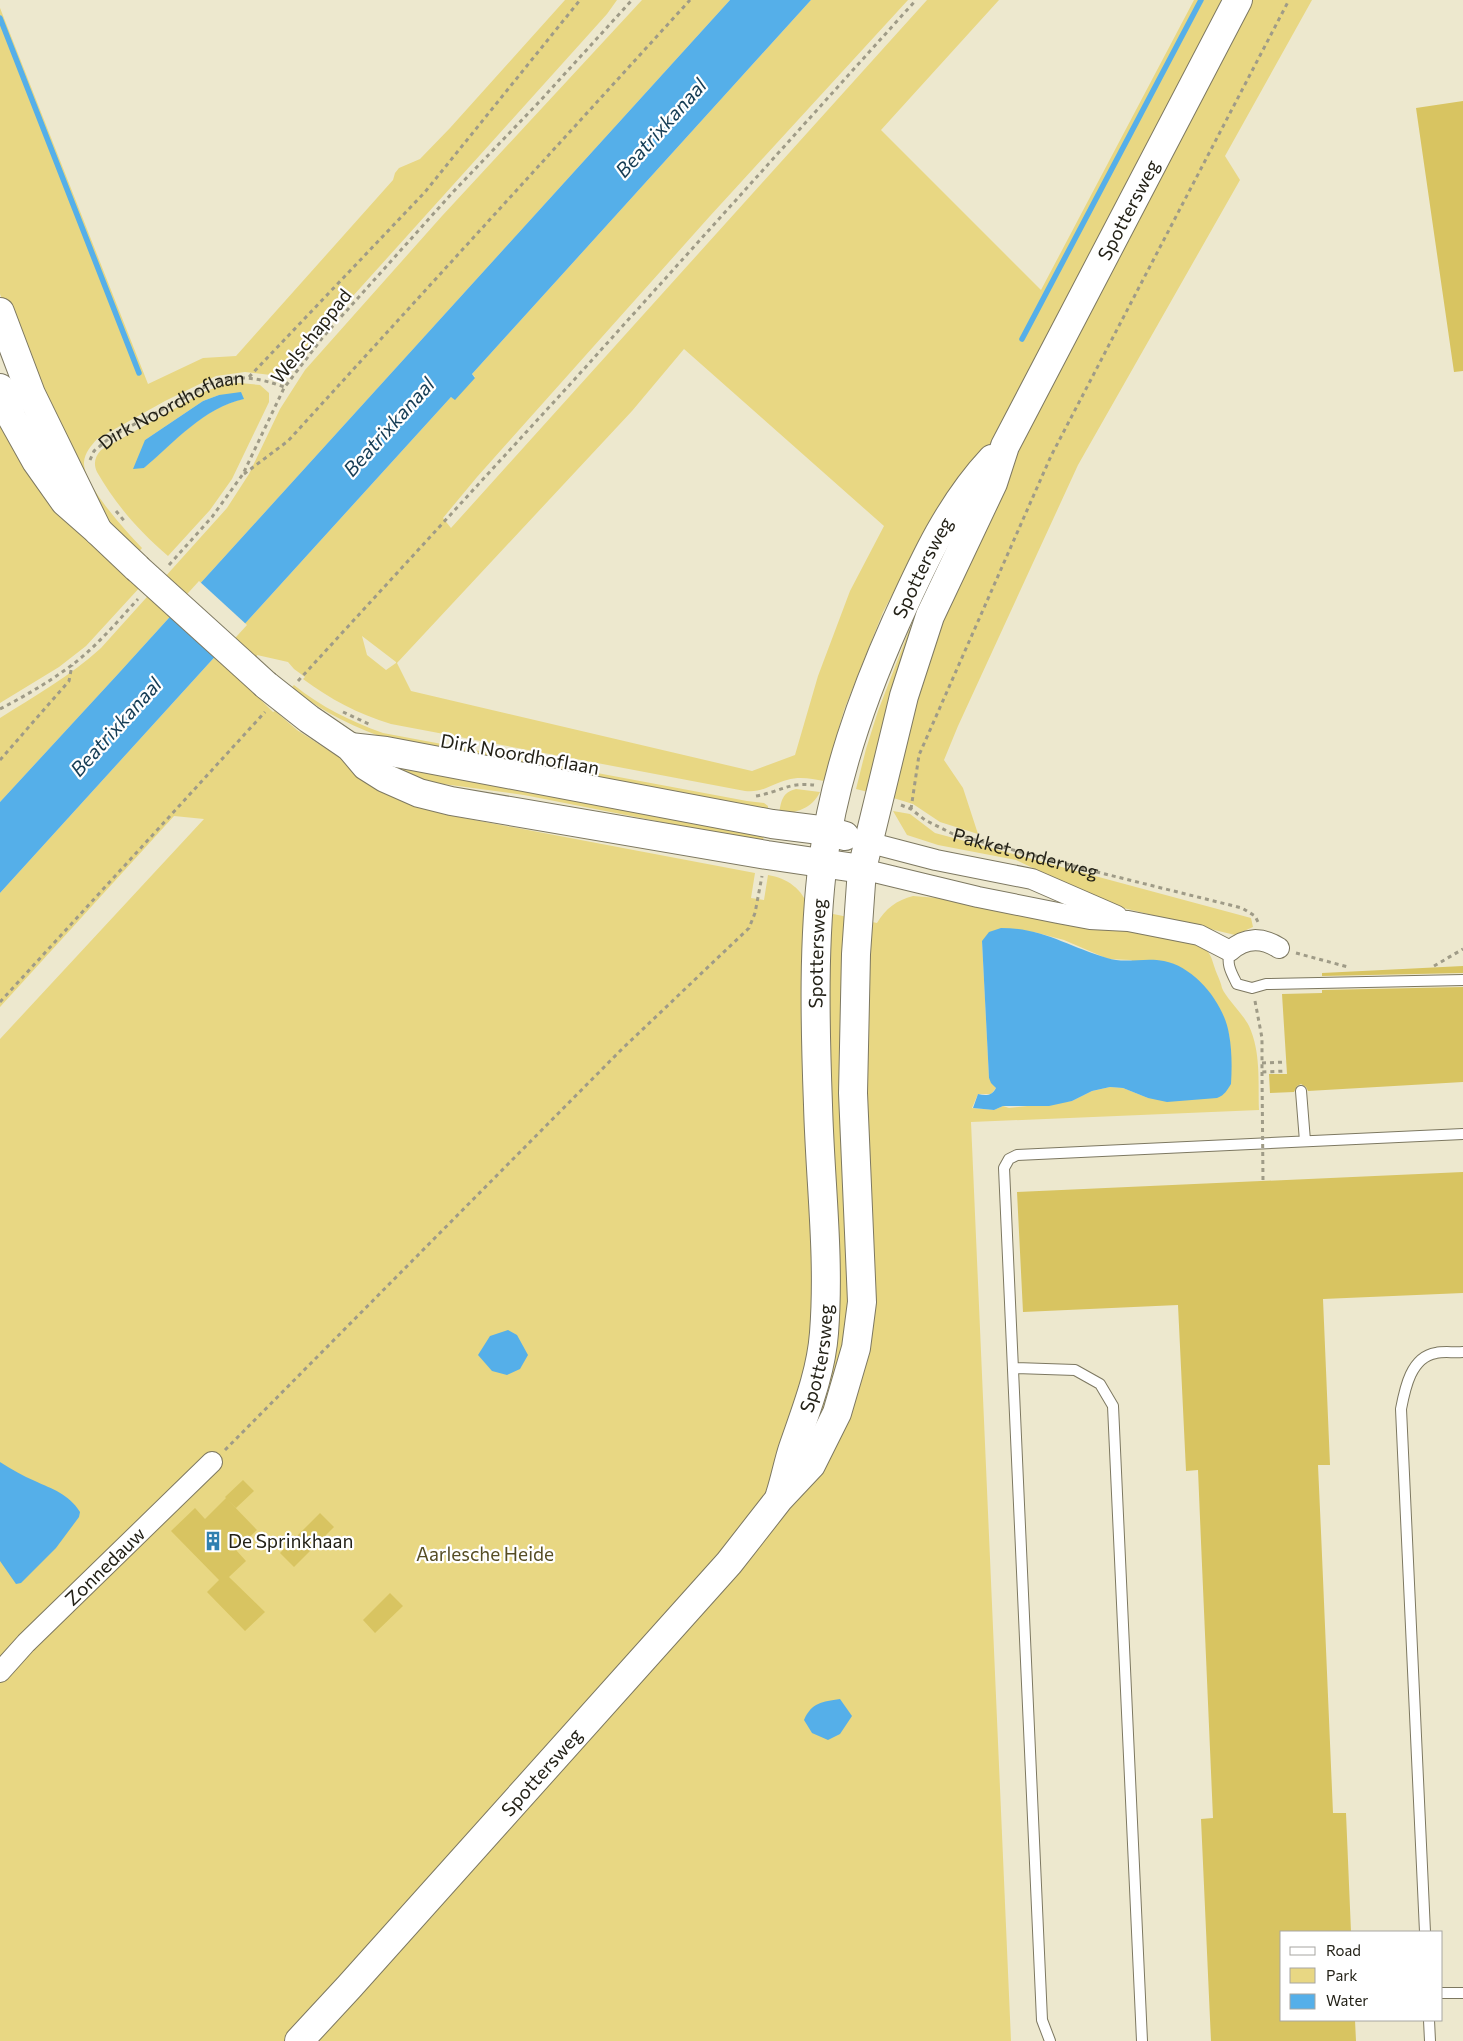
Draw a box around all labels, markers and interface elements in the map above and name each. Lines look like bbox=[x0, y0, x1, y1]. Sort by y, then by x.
water label: Beatrixkanaal bbox=[610, 72, 711, 182]
street label: Spottersweg bbox=[1092, 156, 1164, 264]
street label: Welschappad bbox=[265, 284, 356, 388]
street label: Dirk Noordhoflaan bbox=[93, 366, 245, 454]
water label: Beatrixkanaal bbox=[338, 371, 439, 481]
street label: Spottersweg bbox=[887, 513, 957, 622]
water label: Beatrixkanaal bbox=[65, 671, 166, 781]
street label: Dirk Noordhoflaan bbox=[439, 728, 601, 779]
street label: Pakket onderweg bbox=[951, 822, 1101, 883]
street label: Spottersweg bbox=[804, 898, 830, 1009]
street label: Spottersweg bbox=[794, 1304, 837, 1415]
street label: Zonnedauw bbox=[60, 1522, 149, 1610]
place label: De Sprinkhaan bbox=[228, 1529, 353, 1552]
building icon: De Sprinkhaan bbox=[202, 1530, 224, 1552]
park label: Aarlesche Heide bbox=[416, 1542, 554, 1565]
street label: Spottersweg bbox=[496, 1723, 586, 1821]
legend bbox=[1280, 1931, 1443, 2021]
text: Road bbox=[1326, 1941, 1361, 1959]
text: Park bbox=[1326, 1966, 1357, 1984]
text: Water bbox=[1326, 1991, 1368, 2009]

